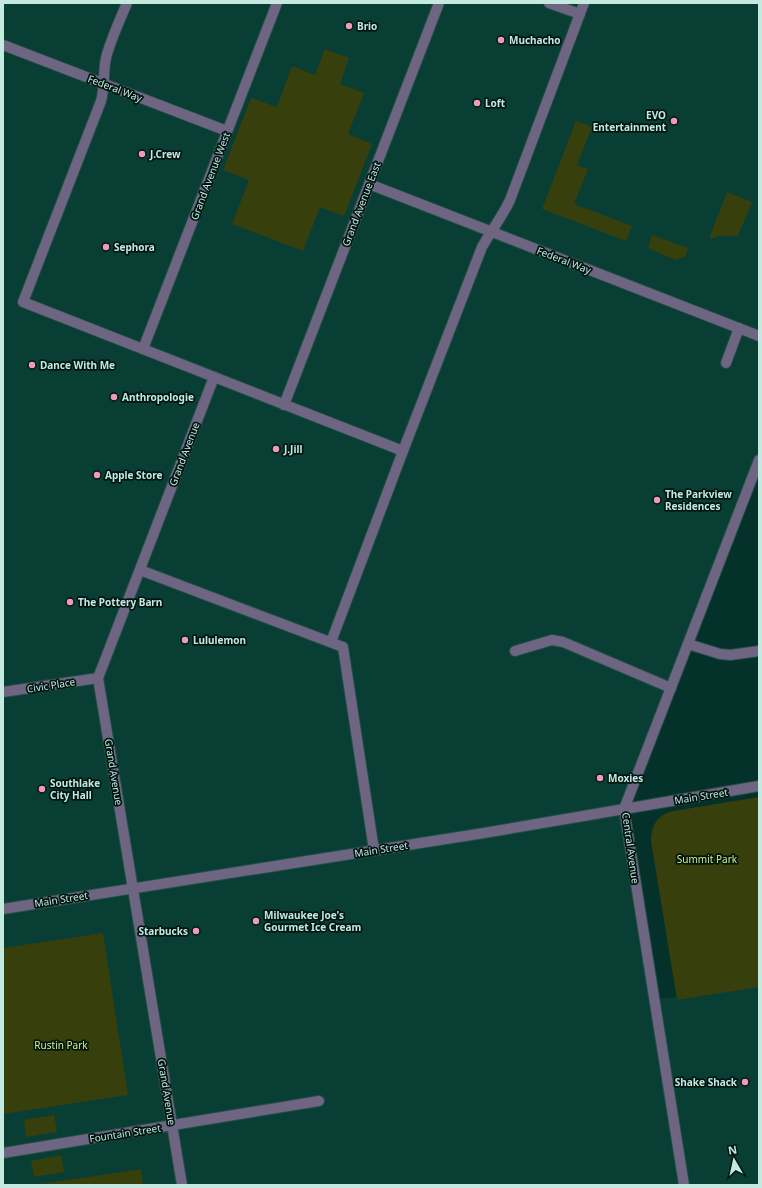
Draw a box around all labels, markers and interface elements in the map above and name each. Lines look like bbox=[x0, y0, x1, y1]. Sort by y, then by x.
place label: Brio bbox=[357, 19, 377, 33]
marker: Brio bbox=[344, 21, 354, 31]
place label: Muchacho bbox=[509, 33, 561, 47]
marker: Muchacho bbox=[496, 35, 506, 45]
street label: Federal Way bbox=[86, 71, 145, 105]
place label: Loft bbox=[485, 96, 506, 110]
marker: Loft bbox=[472, 98, 482, 108]
place label: EVO Entertainment bbox=[593, 108, 667, 134]
marker: EVO Entertainment bbox=[669, 116, 679, 126]
street label: Grand Avenue West bbox=[187, 130, 233, 222]
place label: J.Crew bbox=[149, 147, 181, 161]
marker: J.Crew bbox=[137, 149, 147, 159]
street label: Grand Avenue East bbox=[339, 160, 384, 248]
place label: Sephora bbox=[114, 240, 155, 254]
marker: Sephora bbox=[101, 242, 111, 252]
street label: Federal Way bbox=[535, 243, 594, 277]
place label: Dance With Me bbox=[40, 358, 115, 372]
marker: Dance With Me bbox=[27, 360, 37, 370]
place label: Anthropologie bbox=[122, 390, 194, 404]
marker: Anthropologie bbox=[109, 392, 119, 402]
street label: Grand Avenue bbox=[165, 420, 203, 488]
place label: J.Jill bbox=[283, 442, 302, 456]
marker: J.Jill bbox=[271, 444, 281, 454]
place label: Apple Store bbox=[105, 468, 162, 482]
marker: Apple Store bbox=[92, 470, 102, 480]
place label: The Parkview Residences bbox=[665, 487, 732, 513]
marker: The Parkview Residences bbox=[652, 495, 662, 505]
place label: The Pottery Barn bbox=[78, 595, 162, 609]
marker: The Pottery Barn bbox=[65, 597, 75, 607]
place label: Lululemon bbox=[193, 633, 246, 647]
marker: Lululemon bbox=[180, 635, 190, 645]
street label: Civic Place bbox=[26, 674, 76, 696]
street label: Grand Avenue bbox=[102, 738, 126, 806]
place label: Moxies bbox=[608, 771, 643, 785]
marker: Moxies bbox=[595, 773, 605, 783]
place label: Southlake City Hall bbox=[50, 776, 100, 802]
marker: Southlake City Hall bbox=[37, 784, 47, 794]
street label: Main Street bbox=[673, 785, 729, 807]
street label: Central Avenue bbox=[619, 812, 643, 885]
street label: Main Street bbox=[353, 838, 409, 860]
park label: Summit Park bbox=[677, 852, 738, 866]
street label: Main Street bbox=[33, 888, 89, 910]
place label: Milwaukee Joe's Gourmet Ice Cream bbox=[264, 908, 361, 934]
marker: Milwaukee Joe's Gourmet Ice Cream bbox=[251, 916, 261, 926]
place label: Starbucks bbox=[138, 924, 188, 938]
marker: Starbucks bbox=[191, 926, 201, 936]
park label: Rustin Park bbox=[34, 1038, 88, 1052]
street label: Grand Avenue bbox=[155, 1058, 179, 1126]
place label: Shake Shack bbox=[675, 1075, 738, 1089]
marker: Shake Shack bbox=[740, 1077, 750, 1087]
street label: Fountain Street bbox=[88, 1120, 162, 1146]
north arrow bbox=[714, 1140, 754, 1180]
text: N bbox=[727, 1142, 738, 1158]

